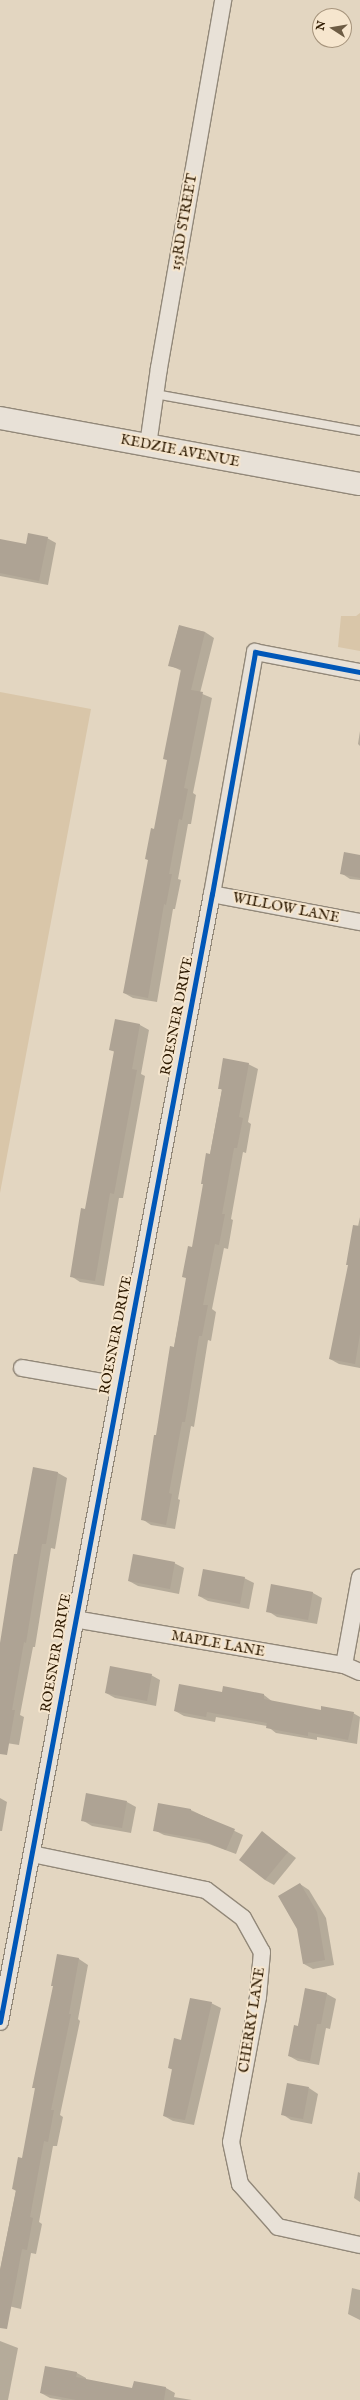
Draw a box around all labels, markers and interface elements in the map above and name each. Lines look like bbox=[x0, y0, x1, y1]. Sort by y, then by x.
north arrow bbox=[312, 8, 352, 48]
text: N bbox=[313, 20, 329, 32]
street label: 153RD STREET bbox=[167, 172, 201, 272]
street label: KEDZIE AVENUE bbox=[119, 431, 241, 471]
street label: WILLOW LANE bbox=[231, 889, 341, 927]
street label: ROESNER DRIVE bbox=[157, 955, 197, 1077]
street label: ROESNER DRIVE bbox=[96, 1274, 136, 1396]
street label: ROESNER DRIVE bbox=[37, 1592, 75, 1714]
street label: MAPLE LANE bbox=[170, 1628, 266, 1660]
street label: CHERRY LANE bbox=[235, 1966, 269, 2074]

